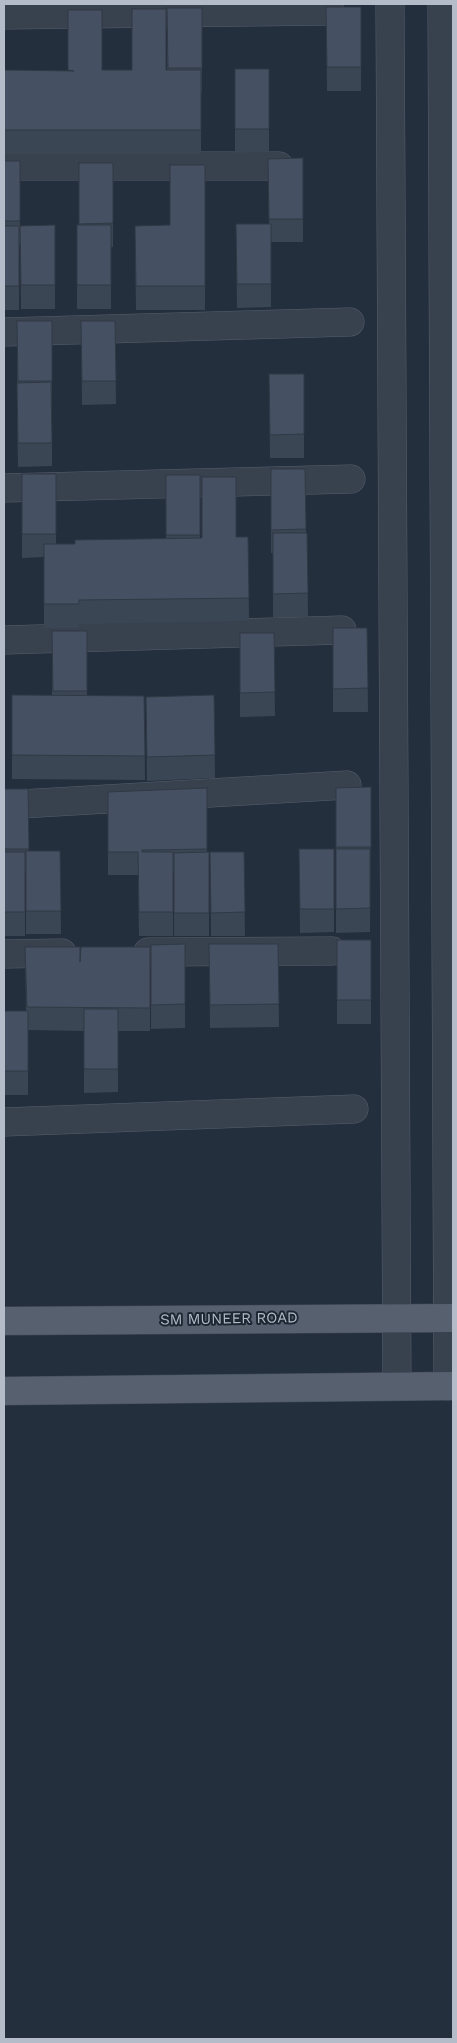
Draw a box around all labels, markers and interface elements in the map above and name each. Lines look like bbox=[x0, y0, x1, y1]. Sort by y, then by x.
street label: SM MUNEER ROAD bbox=[160, 1309, 298, 1329]

